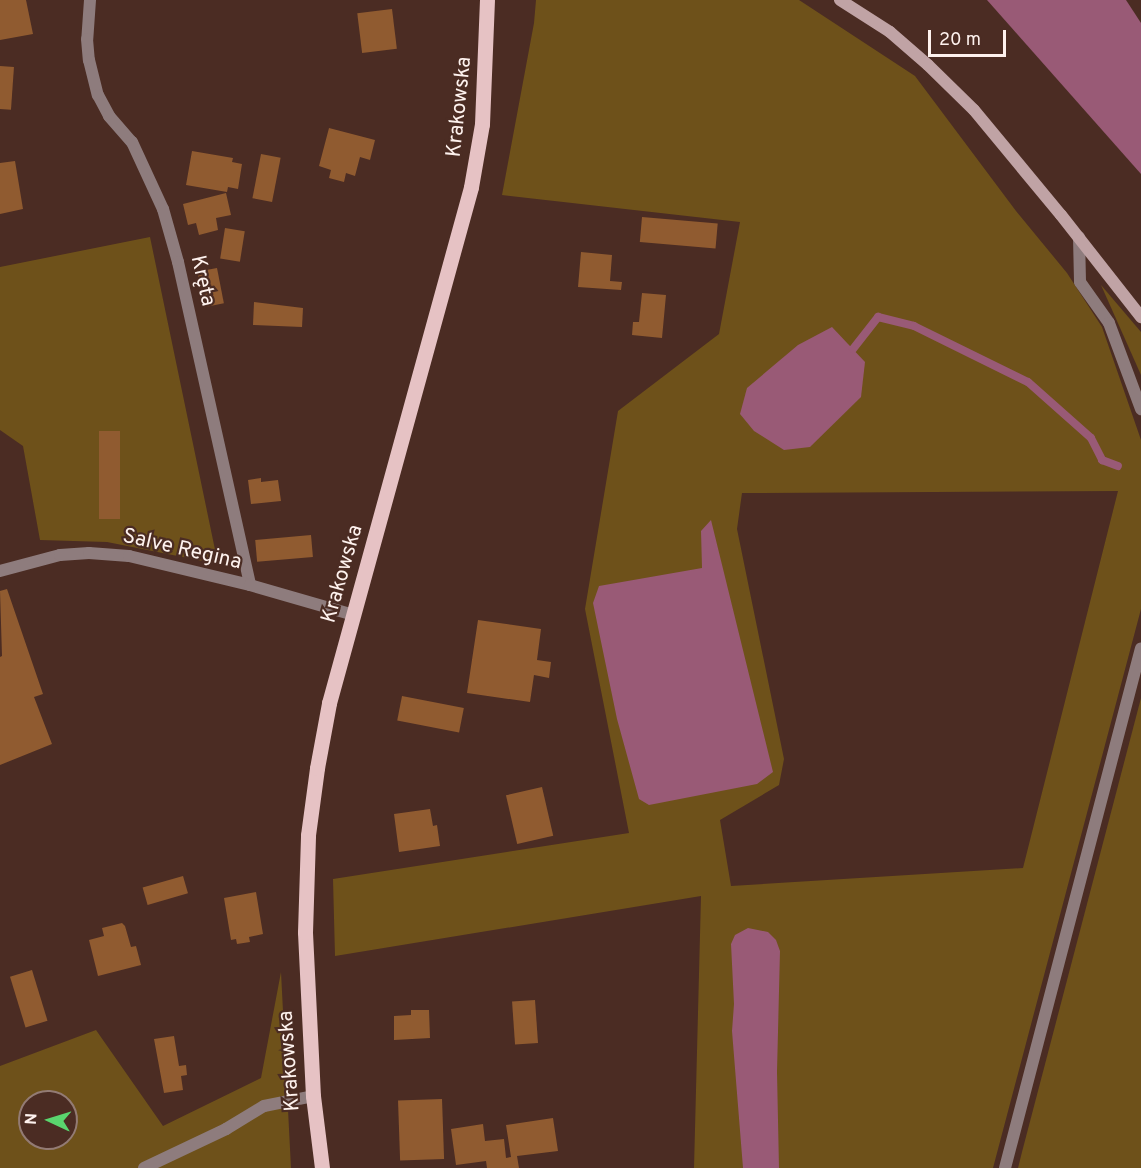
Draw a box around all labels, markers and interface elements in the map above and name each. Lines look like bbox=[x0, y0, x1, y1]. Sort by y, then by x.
scale bar bbox=[931, 18, 1009, 56]
text: 20 m bbox=[939, 29, 981, 52]
street label: Krakowska bbox=[442, 55, 478, 159]
street label: Kręta bbox=[184, 253, 220, 309]
street label: Krakowska bbox=[317, 522, 369, 626]
street label: Salve Regina bbox=[120, 524, 244, 576]
street label: Krakowska bbox=[274, 1010, 306, 1112]
north arrow bbox=[18, 1090, 78, 1150]
text: N bbox=[22, 1112, 42, 1125]

